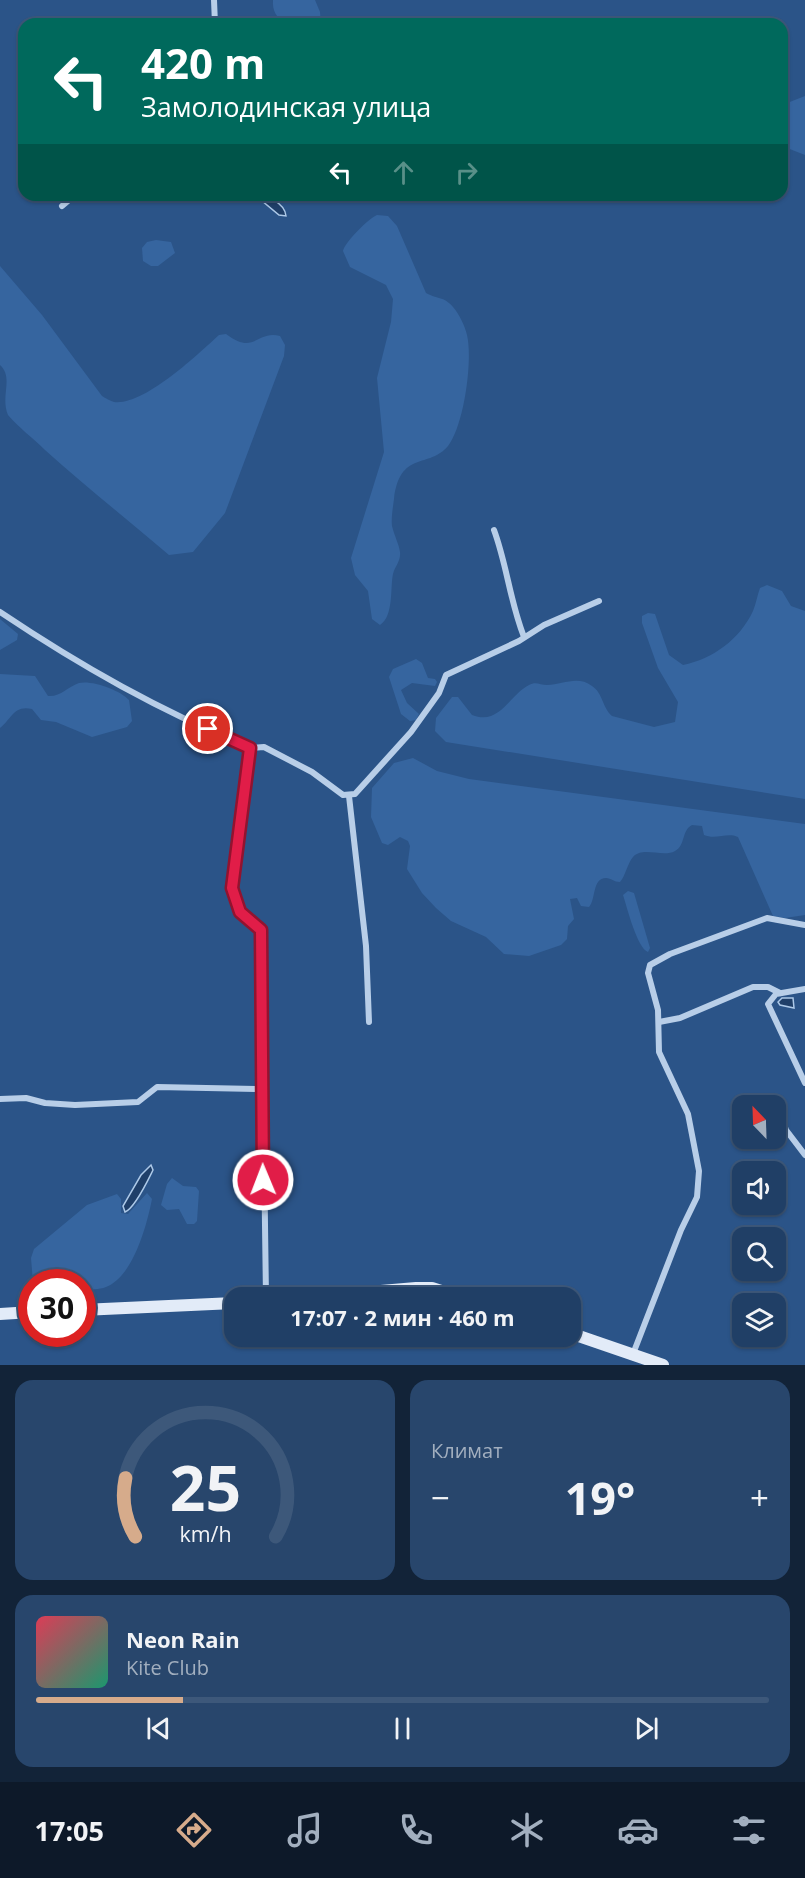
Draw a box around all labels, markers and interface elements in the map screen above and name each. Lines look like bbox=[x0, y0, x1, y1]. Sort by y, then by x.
text: 420 m bbox=[141, 34, 265, 91]
icon: left bbox=[42, 42, 120, 120]
text: Замолодинская улица bbox=[141, 88, 431, 125]
icon: left bbox=[324, 156, 357, 189]
icon: ahead bbox=[387, 156, 420, 189]
icon: right bbox=[450, 156, 483, 189]
pin bbox=[182, 703, 233, 754]
icon: arrive bbox=[191, 712, 224, 745]
north arrow bbox=[732, 1095, 786, 1149]
map controls bbox=[732, 1095, 786, 1347]
position arrow bbox=[231, 1148, 295, 1212]
button: sound bbox=[732, 1161, 786, 1215]
button: search bbox=[732, 1227, 786, 1281]
speed limit sign: 30 bbox=[18, 1269, 96, 1347]
button: layers bbox=[732, 1293, 786, 1347]
text: 17:07 · 2 мин · 460 m bbox=[290, 1302, 515, 1332]
text: Климат bbox=[431, 1437, 503, 1464]
text: 25 bbox=[169, 1444, 241, 1529]
text: 19° bbox=[565, 1467, 635, 1528]
text: − bbox=[431, 1475, 450, 1520]
text: + bbox=[750, 1475, 769, 1520]
text: km/h bbox=[179, 1519, 231, 1548]
text: Neon Rain bbox=[126, 1624, 240, 1654]
text: Kite Club bbox=[126, 1654, 209, 1681]
icon: previous bbox=[142, 1712, 175, 1745]
icon: pause bbox=[386, 1712, 419, 1745]
icon: next bbox=[630, 1712, 663, 1745]
icon: directions bbox=[173, 1809, 215, 1851]
icon: music bbox=[284, 1809, 326, 1851]
icon: phone bbox=[395, 1809, 437, 1851]
icon: climate bbox=[506, 1809, 548, 1851]
icon: car bbox=[617, 1809, 659, 1851]
icon: filters bbox=[728, 1809, 770, 1851]
text: 17:05 bbox=[35, 1812, 104, 1849]

